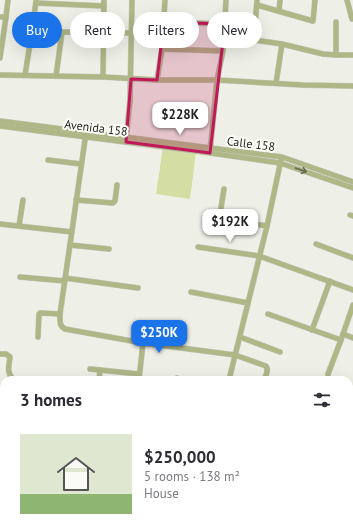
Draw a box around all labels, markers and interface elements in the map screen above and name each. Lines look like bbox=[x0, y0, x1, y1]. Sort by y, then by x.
chip: Buy bbox=[12, 12, 62, 48]
chip: Rent bbox=[70, 12, 125, 48]
chip: Filters bbox=[133, 12, 199, 48]
chip: New bbox=[207, 12, 262, 48]
pin: $228K bbox=[152, 102, 208, 136]
text: $228K bbox=[161, 106, 199, 123]
street label: Avenida 158 bbox=[64, 116, 128, 139]
street label: Calle 158 bbox=[226, 133, 276, 154]
one-way arrow bbox=[295, 167, 308, 174]
pin: $192K bbox=[202, 209, 258, 243]
text: $192K bbox=[211, 213, 249, 230]
pin: $250K bbox=[131, 320, 187, 354]
text: $250K bbox=[140, 324, 178, 341]
text: 3 homes bbox=[20, 389, 82, 411]
icon: filters bbox=[311, 389, 333, 411]
text: $250,000 bbox=[144, 446, 216, 468]
icon: home bbox=[52, 450, 100, 498]
text: 5 rooms · 138 m² bbox=[144, 468, 240, 485]
text: House bbox=[144, 485, 179, 502]

